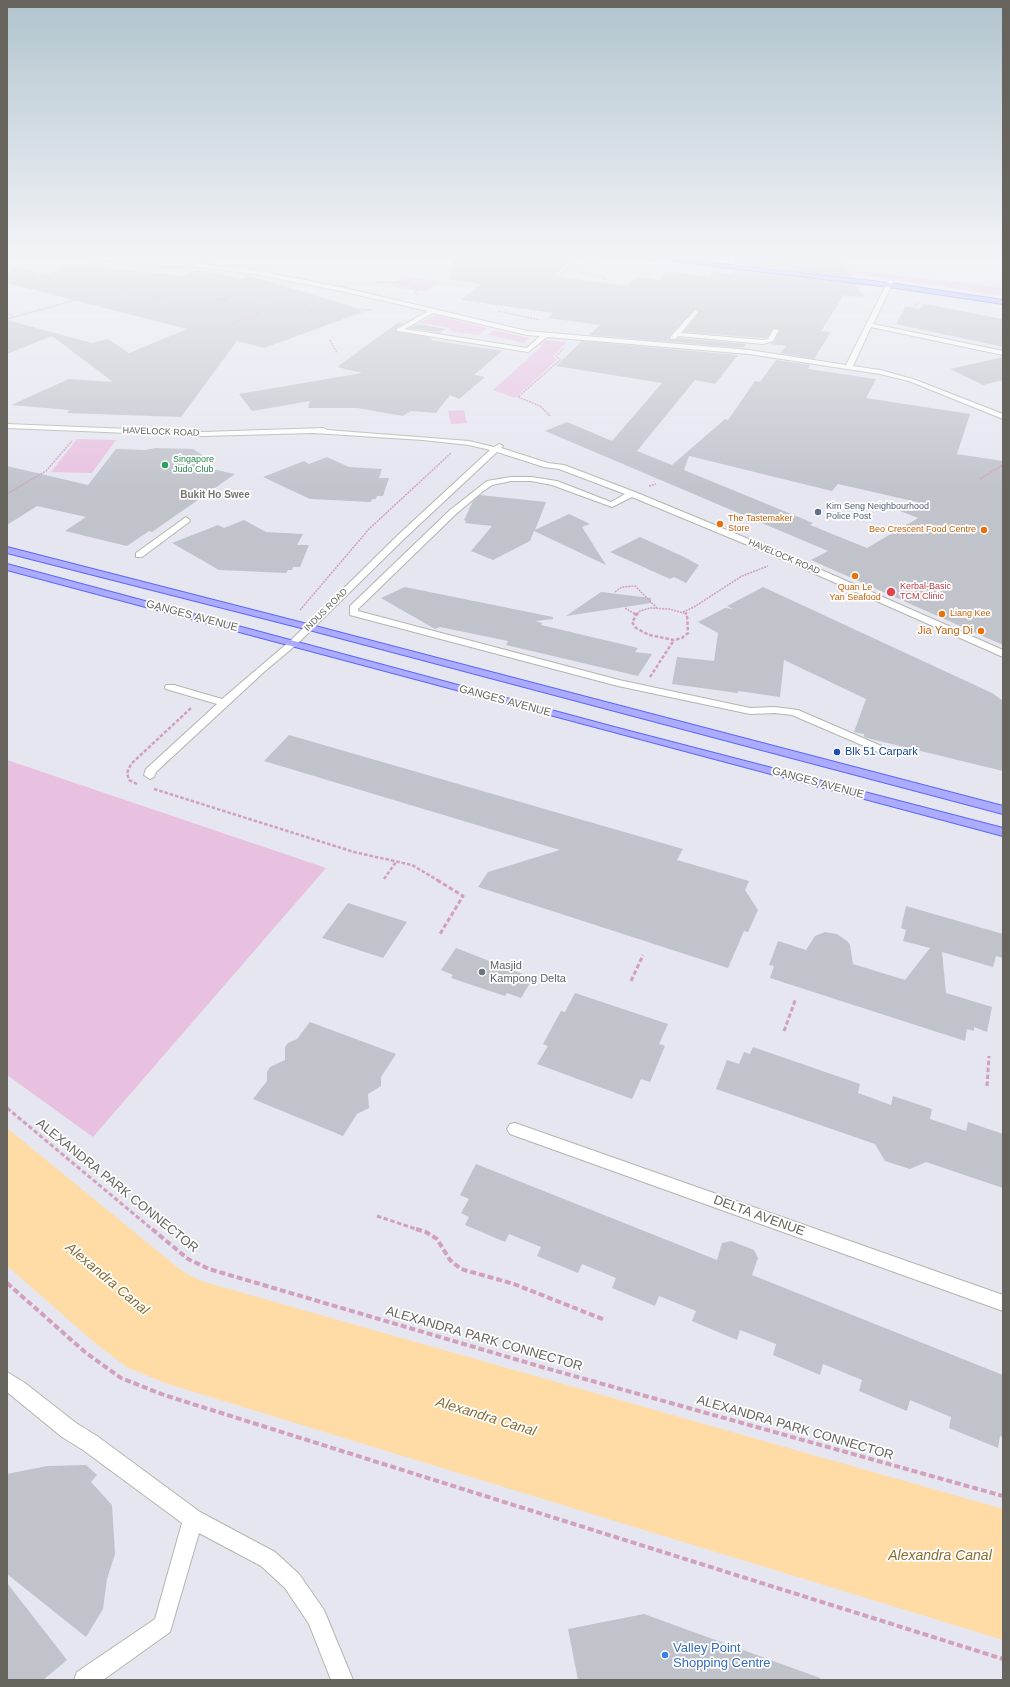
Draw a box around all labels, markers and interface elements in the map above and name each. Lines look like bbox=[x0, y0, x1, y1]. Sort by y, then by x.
street label: HAVELOCK ROAD bbox=[122, 425, 200, 439]
place label: Singapore Judo Club bbox=[173, 455, 214, 476]
marker: Singapore Judo Club bbox=[160, 460, 170, 470]
district label: Bukit Ho Swee bbox=[180, 489, 250, 501]
place label: Kim Seng Neighbourhood Police Post bbox=[826, 502, 929, 523]
marker: Kim Seng Neighbourhood Police Post bbox=[813, 507, 823, 517]
place label: The Tastemaker Store bbox=[728, 514, 793, 535]
marker: The Tastemaker Store bbox=[715, 519, 725, 529]
place label: Beo Crescent Food Centre bbox=[869, 525, 976, 535]
marker: Beo Crescent Food Centre bbox=[979, 525, 989, 535]
street label: HAVELOCK ROAD bbox=[747, 537, 821, 577]
marker: Quan Le Yan Seafood bbox=[850, 571, 860, 581]
place label: Kerbal-Basic TCM Clinic bbox=[900, 582, 951, 603]
place label: Quan Le Yan Seafood bbox=[829, 583, 881, 604]
street label: INDUS ROAD bbox=[302, 586, 350, 634]
marker: Kerbal-Basic TCM Clinic bbox=[885, 586, 897, 598]
street label: GANGES AVENUE bbox=[145, 597, 239, 635]
marker: Liang Kee bbox=[937, 609, 947, 619]
place label: Liang Kee bbox=[950, 609, 991, 619]
place label: Jia Yang Di bbox=[918, 624, 973, 638]
marker: Jia Yang Di bbox=[976, 626, 986, 636]
street label: GANGES AVENUE bbox=[458, 682, 552, 720]
place label: Blk 51 Carpark bbox=[845, 745, 918, 759]
marker: Blk 51 Carpark bbox=[832, 747, 842, 757]
street label: GANGES AVENUE bbox=[771, 764, 865, 802]
place label: Masjid Kampong Delta bbox=[490, 959, 566, 985]
marker: Masjid Kampong Delta bbox=[477, 967, 487, 977]
street label: ALEXANDRA PARK CONNECTOR bbox=[33, 1116, 201, 1256]
street label: DELTA AVENUE bbox=[711, 1192, 807, 1240]
water label: Alexandra Canal bbox=[62, 1239, 152, 1319]
street label: ALEXANDRA PARK CONNECTOR bbox=[384, 1303, 584, 1375]
street label: ALEXANDRA PARK CONNECTOR bbox=[695, 1392, 895, 1464]
water label: Alexandra Canal bbox=[434, 1394, 538, 1440]
water label: Alexandra Canal bbox=[888, 1548, 992, 1564]
place label: Valley Point Shopping Centre bbox=[673, 1640, 771, 1671]
marker: Valley Point Shopping Centre bbox=[660, 1650, 670, 1660]

